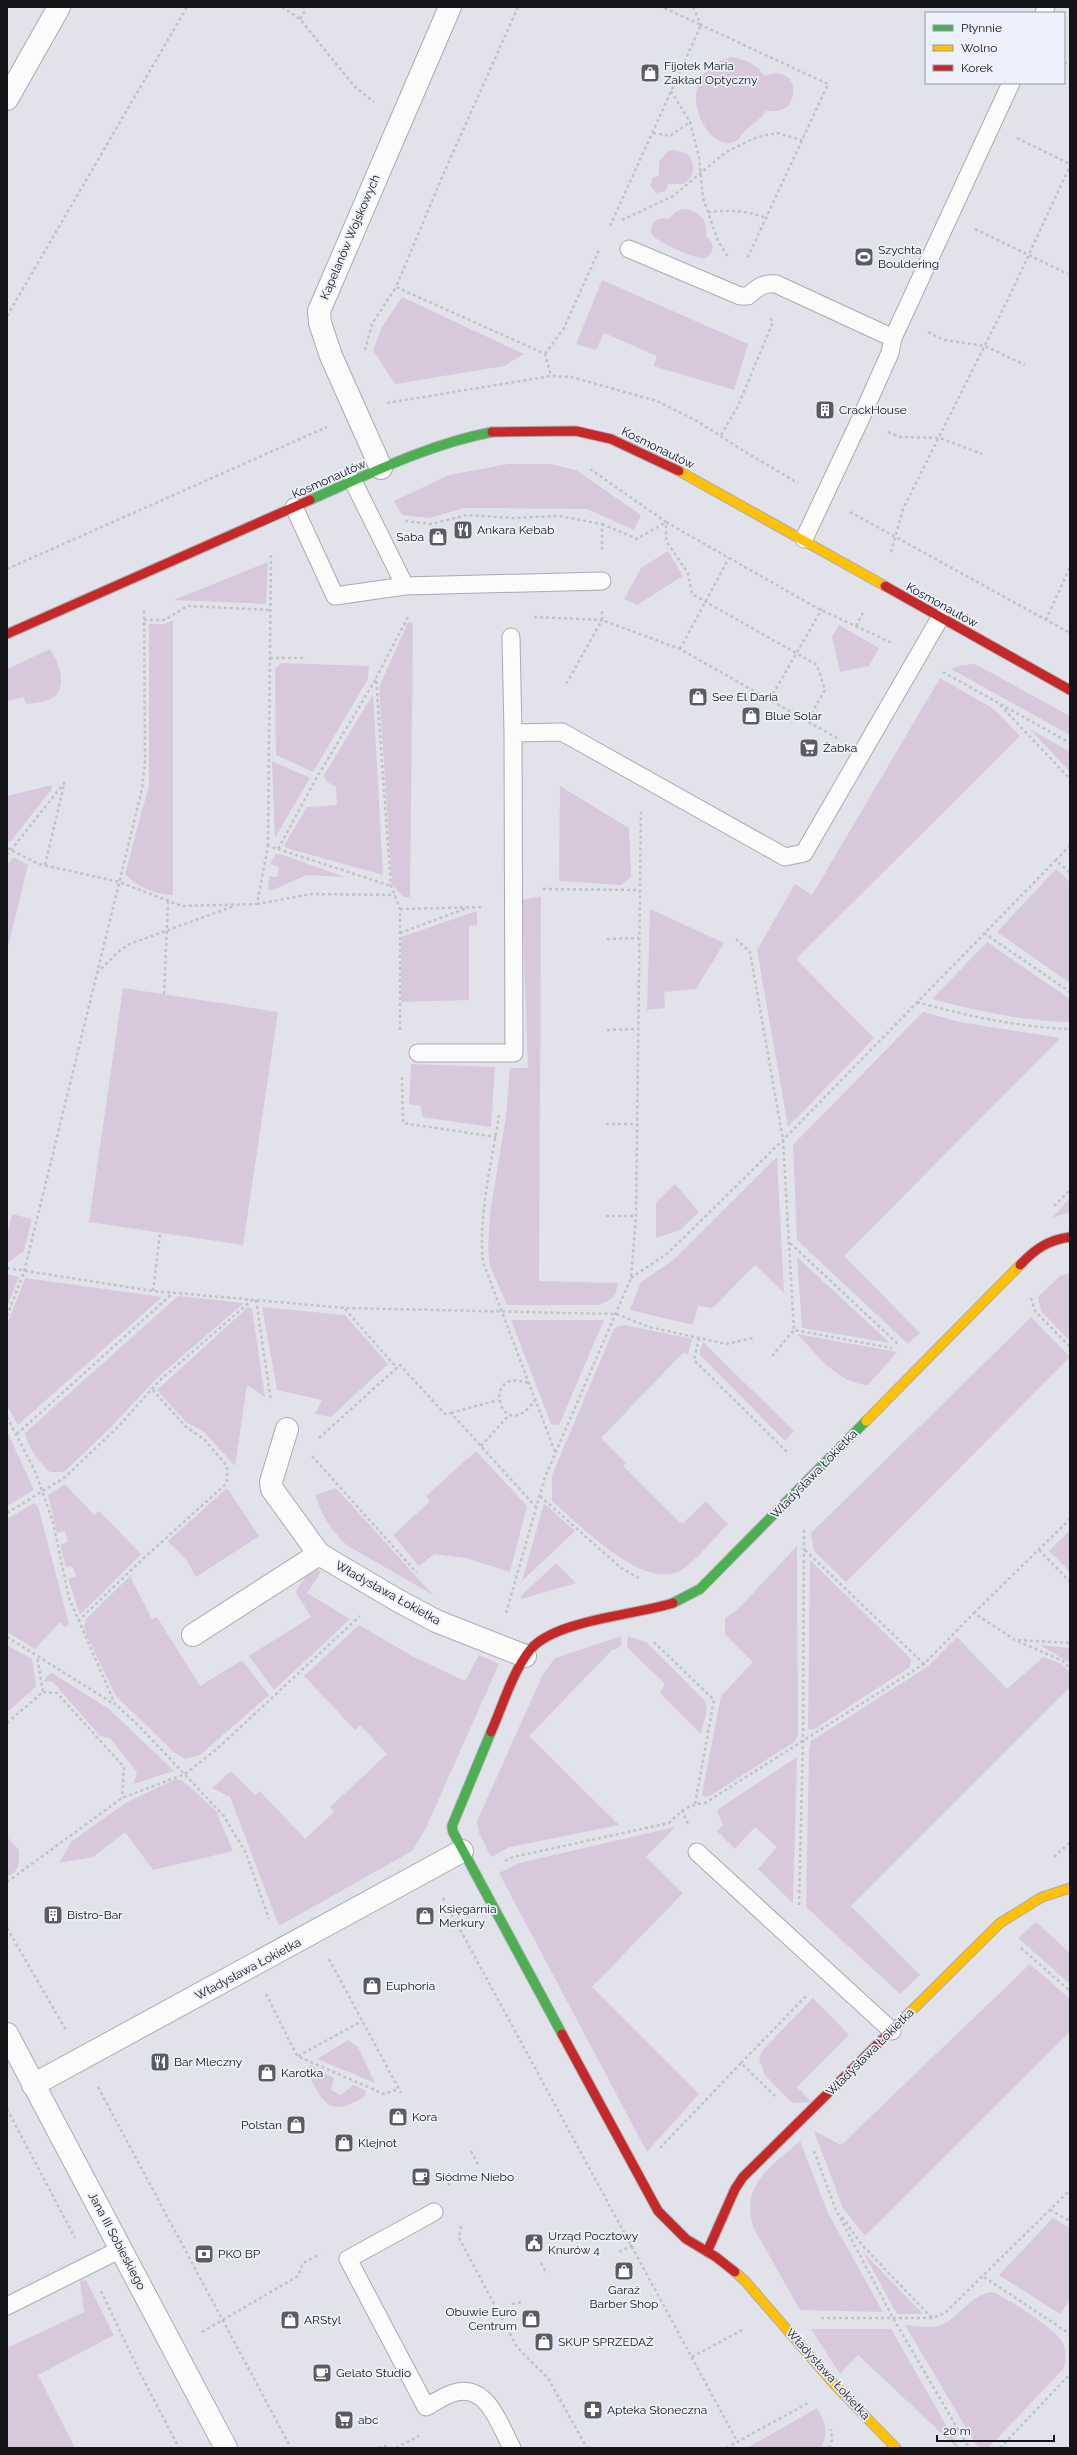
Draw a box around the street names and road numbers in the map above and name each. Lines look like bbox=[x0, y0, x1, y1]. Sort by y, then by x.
street label: Kapelanów Wojskowych bbox=[317, 172, 383, 302]
street label: Kosmonautów bbox=[619, 424, 697, 472]
street label: Kosmonautów bbox=[290, 456, 368, 502]
street label: Kosmonautów bbox=[904, 580, 980, 631]
street label: Władysława Łokietka bbox=[768, 1427, 860, 1521]
street label: Władysława Łokietka bbox=[333, 1558, 443, 1628]
street label: Władysława Łokietka bbox=[193, 1935, 303, 2003]
street label: Władysława Łokietka bbox=[823, 2005, 917, 2099]
street label: Jana III Sobieskiego bbox=[85, 2190, 149, 2292]
street label: Władysława Łokietka bbox=[783, 2325, 873, 2423]

